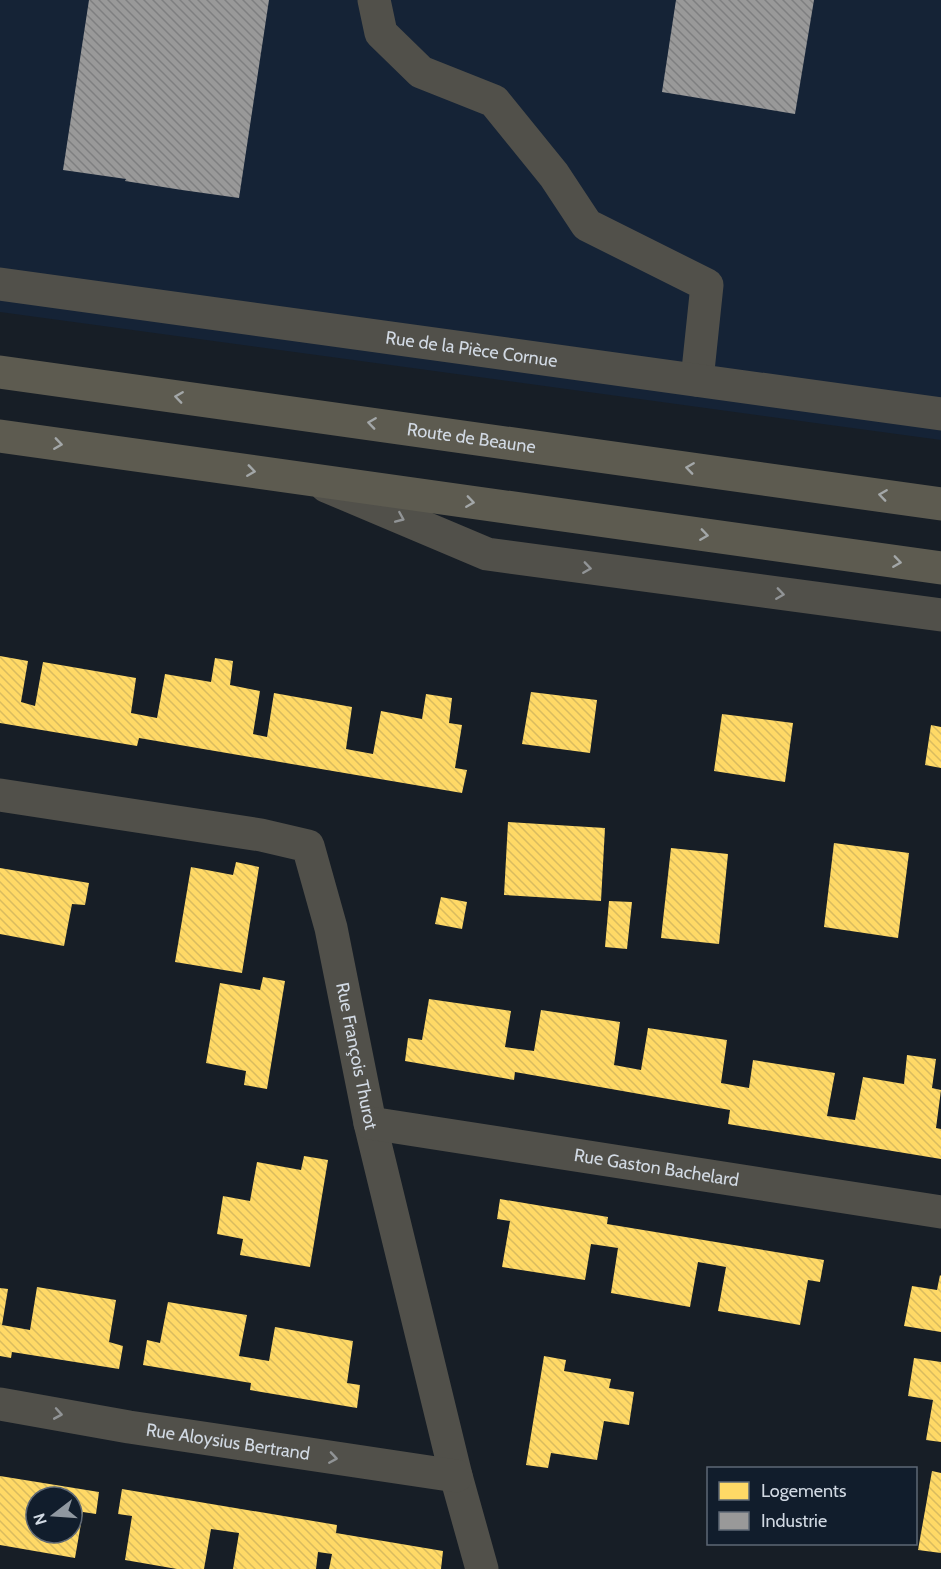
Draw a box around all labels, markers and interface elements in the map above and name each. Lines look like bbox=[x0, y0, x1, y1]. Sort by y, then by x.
street label: Rue de la Pièce Cornue bbox=[384, 326, 559, 372]
one-way arrow bbox=[174, 391, 184, 403]
one-way arrow bbox=[368, 418, 377, 430]
street label: Route de Beaune bbox=[406, 418, 537, 458]
one-way arrow bbox=[53, 437, 63, 449]
one-way arrow bbox=[685, 463, 695, 475]
one-way arrow bbox=[246, 464, 256, 476]
one-way arrow bbox=[878, 490, 888, 502]
one-way arrow bbox=[465, 495, 474, 507]
one-way arrow bbox=[394, 511, 405, 523]
one-way arrow bbox=[700, 528, 709, 540]
one-way arrow bbox=[893, 555, 902, 567]
one-way arrow bbox=[583, 561, 592, 573]
one-way arrow bbox=[776, 587, 785, 599]
street label: Rue François Thurot bbox=[331, 980, 382, 1132]
street label: Rue Gaston Bachelard bbox=[573, 1144, 740, 1191]
one-way arrow bbox=[52, 1407, 62, 1420]
street label: Rue Aloysius Bertrand bbox=[144, 1419, 311, 1465]
one-way arrow bbox=[329, 1451, 338, 1463]
legend bbox=[707, 1467, 917, 1545]
text: Logements bbox=[761, 1480, 846, 1502]
north arrow bbox=[24, 1485, 84, 1545]
text: Industrie bbox=[761, 1510, 827, 1532]
text: N bbox=[29, 1511, 51, 1527]

